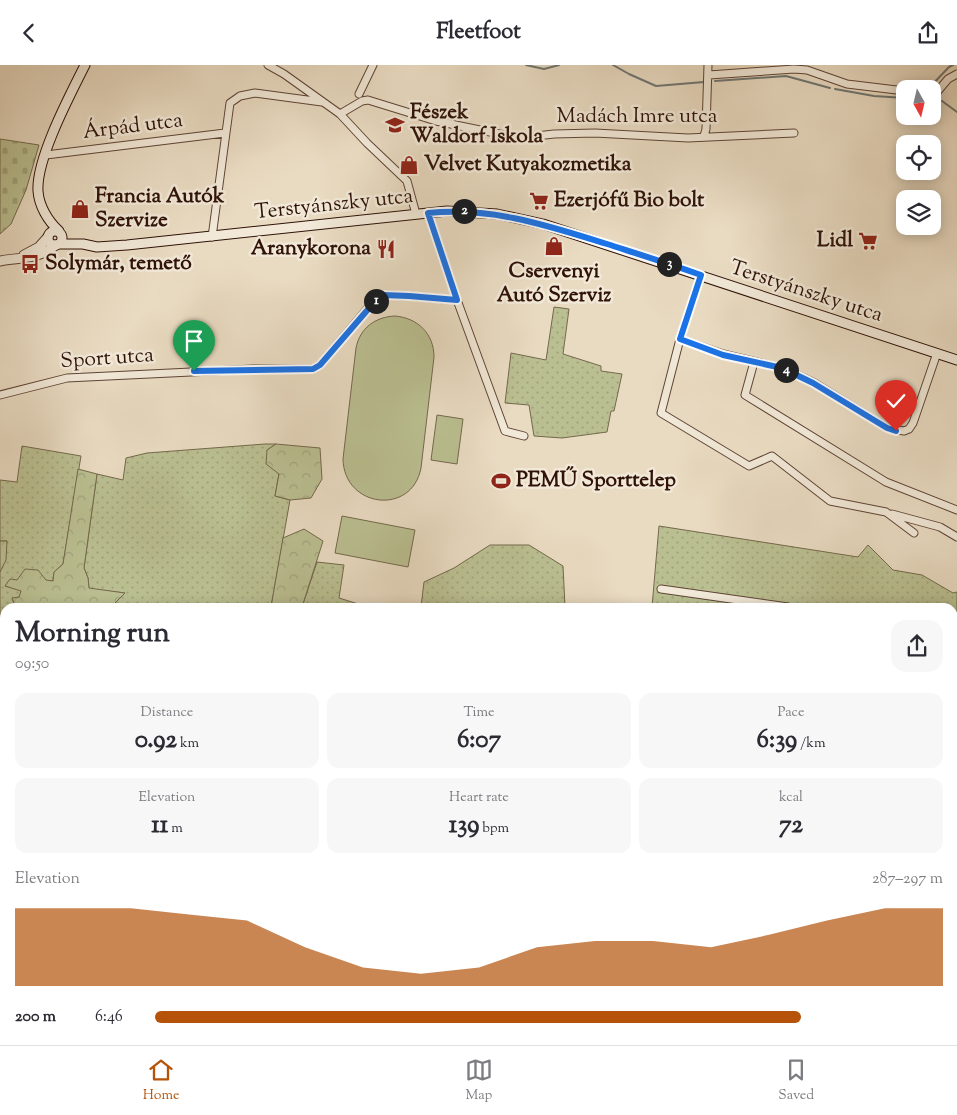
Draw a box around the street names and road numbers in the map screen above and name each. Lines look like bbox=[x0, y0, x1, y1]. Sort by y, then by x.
street label: Madách Imre utca bbox=[557, 102, 718, 132]
street label: Árpád utca bbox=[81, 106, 185, 148]
street label: Terstyánszky utca bbox=[253, 182, 415, 228]
street label: Terstyánszky utca bbox=[726, 253, 887, 331]
street label: Sport utca bbox=[59, 341, 155, 377]

